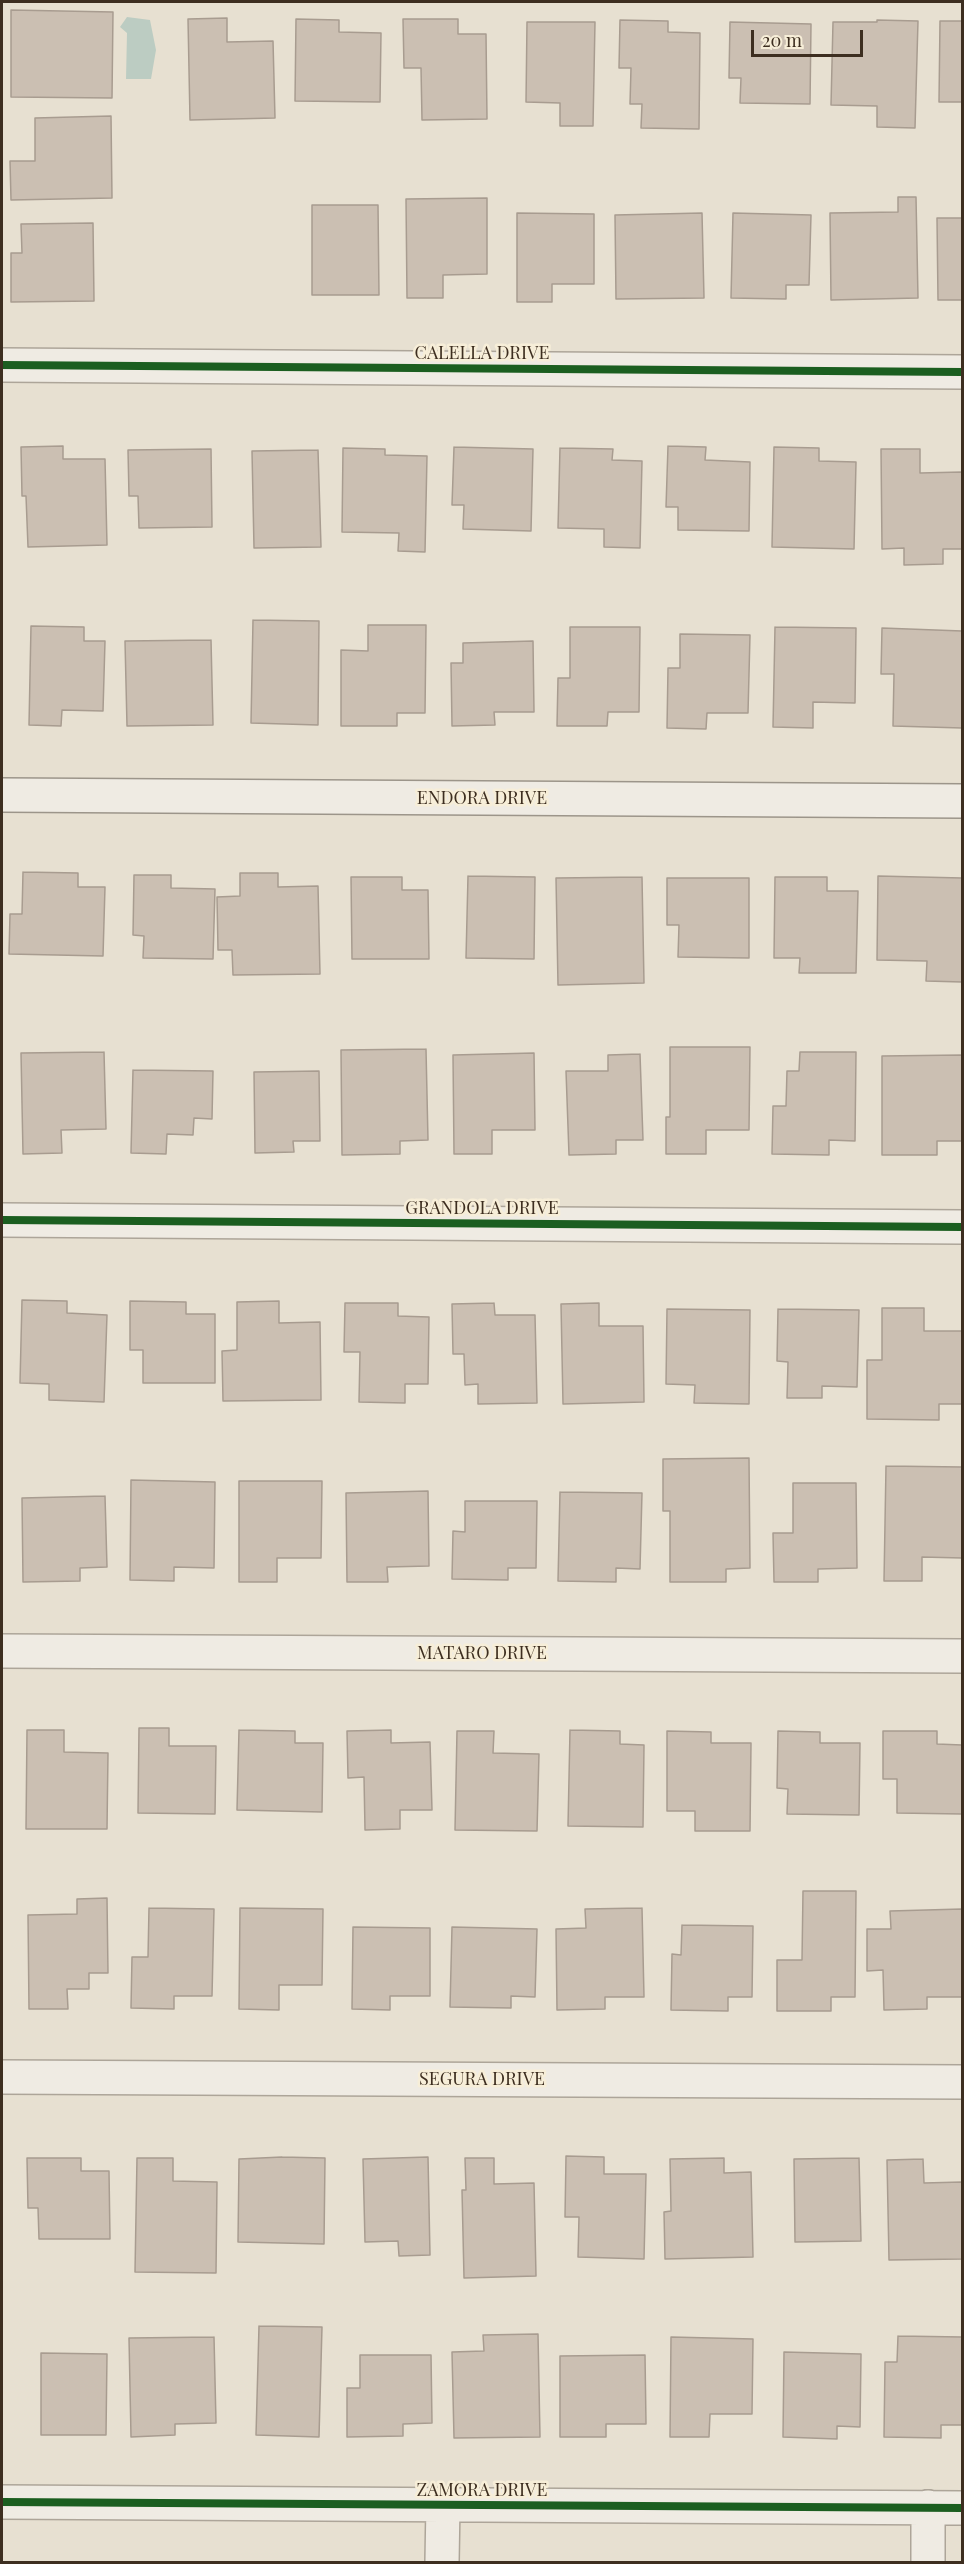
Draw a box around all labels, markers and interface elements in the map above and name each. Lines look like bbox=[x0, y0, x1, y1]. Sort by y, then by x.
scale bar bbox=[754, 18, 866, 56]
text: 20 m bbox=[762, 28, 802, 52]
street label: CALELLA DRIVE bbox=[415, 342, 549, 364]
street label: ENDORA DRIVE bbox=[417, 787, 547, 809]
street label: GRANDOLA DRIVE bbox=[405, 1197, 559, 1219]
street label: MATARO DRIVE bbox=[417, 1642, 547, 1664]
street label: SEGURA DRIVE bbox=[419, 2068, 545, 2090]
street label: ZAMORA DRIVE bbox=[417, 2479, 547, 2501]

